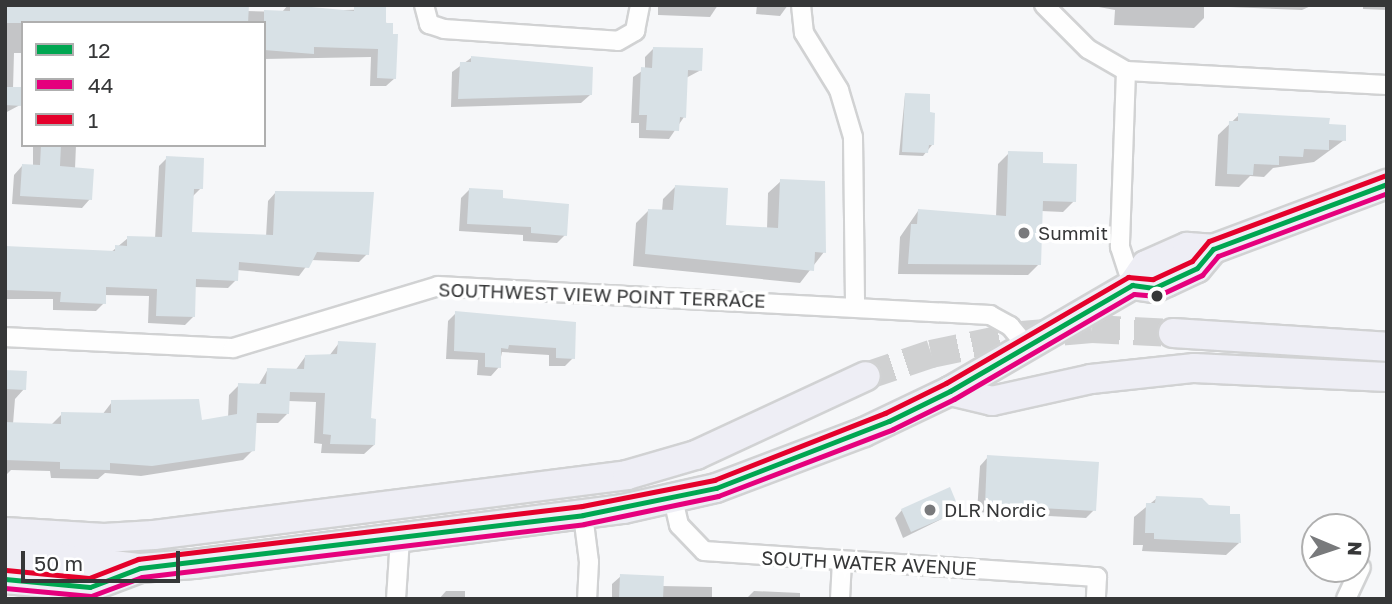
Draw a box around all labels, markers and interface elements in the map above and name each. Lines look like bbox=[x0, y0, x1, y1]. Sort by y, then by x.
legend bbox=[21, 21, 266, 147]
text: 12 bbox=[88, 37, 110, 63]
text: 44 bbox=[88, 72, 114, 98]
text: 1 bbox=[88, 107, 98, 133]
place label: Summit bbox=[1038, 222, 1108, 244]
marker: Summit bbox=[1016, 225, 1032, 241]
street label: SOUTHWEST VIEW POINT TERRACE bbox=[438, 278, 766, 312]
unlabelled marker bbox=[1150, 289, 1164, 303]
place label: DLR Nordic bbox=[944, 499, 1046, 521]
marker: DLR Nordic bbox=[922, 502, 938, 518]
north arrow bbox=[1301, 513, 1371, 583]
scale bar bbox=[24, 538, 184, 582]
text: N bbox=[1344, 541, 1367, 556]
street label: SOUTH WATER AVENUE bbox=[761, 546, 977, 580]
text: 50 m bbox=[34, 550, 83, 576]

